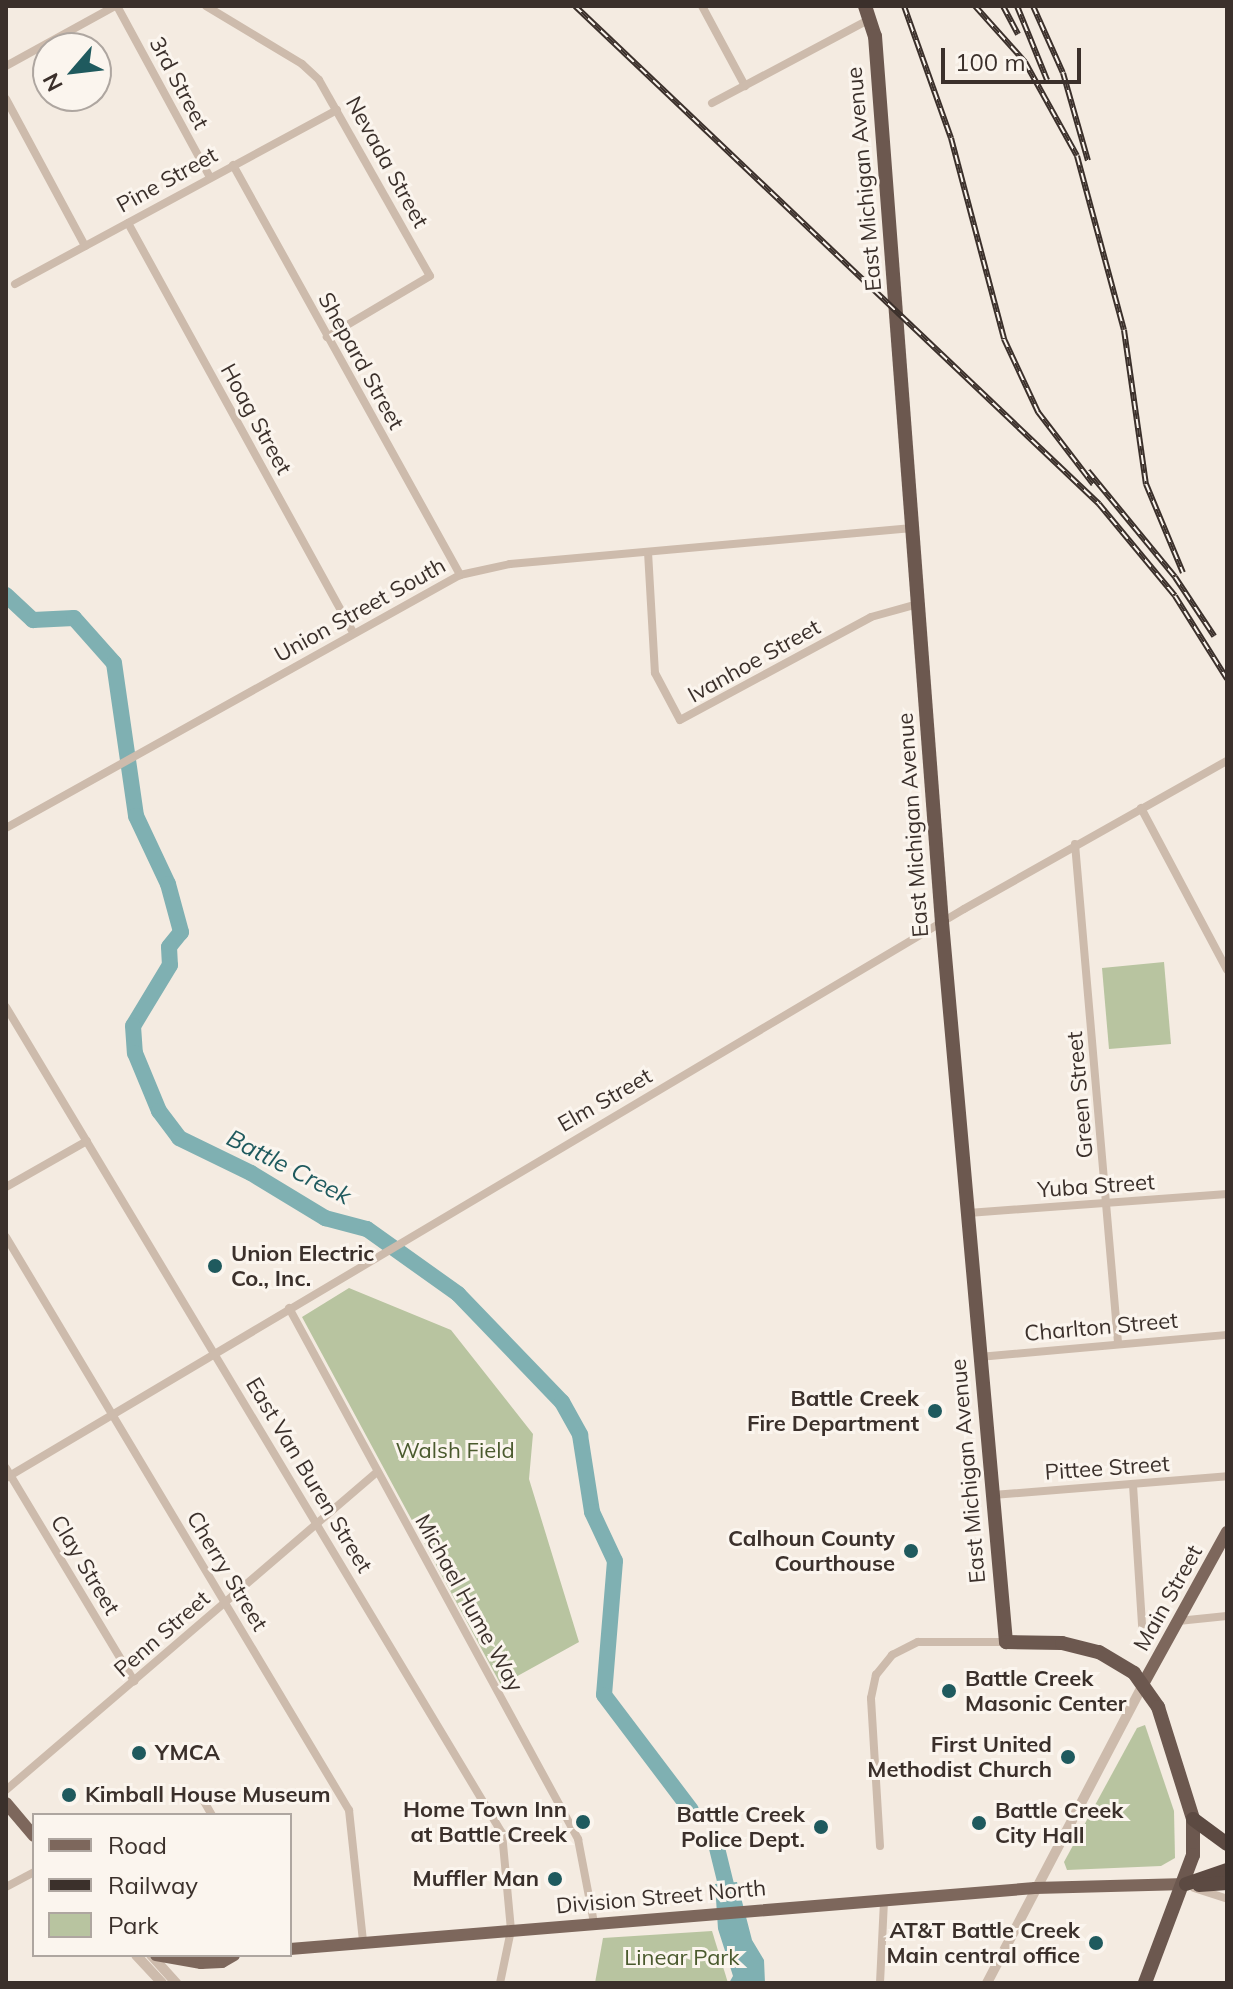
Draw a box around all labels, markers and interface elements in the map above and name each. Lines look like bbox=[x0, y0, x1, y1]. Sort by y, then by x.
north arrow bbox=[32, 32, 112, 112]
street label: 3rd Street bbox=[144, 32, 214, 134]
scale bar bbox=[945, 32, 1085, 82]
text: 100 m bbox=[955, 47, 1026, 77]
street label: East Michigan Avenue bbox=[841, 66, 887, 292]
text: N bbox=[36, 68, 69, 96]
street label: Nevada Street bbox=[340, 92, 434, 232]
street label: Pine Street bbox=[112, 142, 222, 218]
street label: Shepard Street bbox=[312, 288, 410, 434]
street label: Hoag Street bbox=[215, 359, 297, 479]
street label: Union Street South bbox=[270, 552, 450, 668]
street label: Ivanhoe Street bbox=[683, 614, 825, 708]
street label: East Michigan Avenue bbox=[892, 712, 934, 938]
street label: Green Street bbox=[1061, 1030, 1099, 1160]
street label: Elm Street bbox=[553, 1063, 657, 1137]
water label: Battle Creek bbox=[222, 1123, 356, 1211]
street label: Yuba Street bbox=[1037, 1169, 1155, 1203]
place label: Union Electric Co., Inc. bbox=[231, 1240, 374, 1292]
marker: Union Electric Co., Inc. bbox=[206, 1257, 224, 1275]
street label: Charlton Street bbox=[1023, 1307, 1179, 1347]
street label: East Michigan Avenue bbox=[945, 1358, 991, 1584]
street label: East Van Buren Street bbox=[240, 1373, 378, 1577]
place label: Battle Creek Fire Department bbox=[747, 1385, 919, 1436]
marker: Battle Creek Fire Department bbox=[926, 1402, 944, 1420]
park label: Walsh Field bbox=[395, 1438, 515, 1464]
street label: Pittee Street bbox=[1044, 1450, 1170, 1486]
street label: Cherry Street bbox=[181, 1506, 273, 1636]
street label: Clay Street bbox=[45, 1510, 125, 1620]
street label: Michael Hume Way bbox=[409, 1510, 529, 1696]
place label: Calhoun County Courthouse bbox=[728, 1525, 895, 1576]
street label: Main Street bbox=[1128, 1541, 1208, 1655]
marker: Calhoun County Courthouse bbox=[902, 1542, 920, 1560]
street label: Penn Street bbox=[109, 1585, 215, 1683]
place label: Battle Creek Masonic Center bbox=[965, 1665, 1127, 1716]
marker: Battle Creek Masonic Center bbox=[940, 1682, 958, 1700]
place label: First United Methodist Church bbox=[867, 1731, 1052, 1782]
place label: YMCA bbox=[155, 1740, 220, 1766]
marker: YMCA bbox=[130, 1744, 148, 1762]
marker: First United Methodist Church bbox=[1059, 1748, 1077, 1766]
place label: Kimball House Museum bbox=[85, 1782, 330, 1808]
marker: Kimball House Museum bbox=[60, 1786, 78, 1804]
place label: Home Town Inn at Battle Creek bbox=[403, 1796, 567, 1848]
place label: Battle Creek City Hall bbox=[995, 1797, 1124, 1848]
place label: Battle Creek Police Dept. bbox=[676, 1801, 805, 1852]
legend bbox=[32, 1813, 292, 1957]
marker: Home Town Inn at Battle Creek bbox=[574, 1813, 592, 1831]
marker: Battle Creek City Hall bbox=[970, 1814, 988, 1832]
marker: Battle Creek Police Dept. bbox=[812, 1818, 830, 1836]
text: Road bbox=[108, 1830, 167, 1860]
place label: Muffler Man bbox=[413, 1866, 539, 1892]
text: Railway bbox=[108, 1870, 198, 1900]
marker: Muffler Man bbox=[546, 1870, 564, 1888]
street label: Division Street North bbox=[555, 1875, 767, 1919]
text: Park bbox=[108, 1910, 159, 1940]
place label: AT&T Battle Creek Main central office bbox=[886, 1917, 1080, 1968]
marker: AT&T Battle Creek Main central office bbox=[1087, 1934, 1105, 1952]
park label: Linear Park bbox=[624, 1945, 740, 1971]

